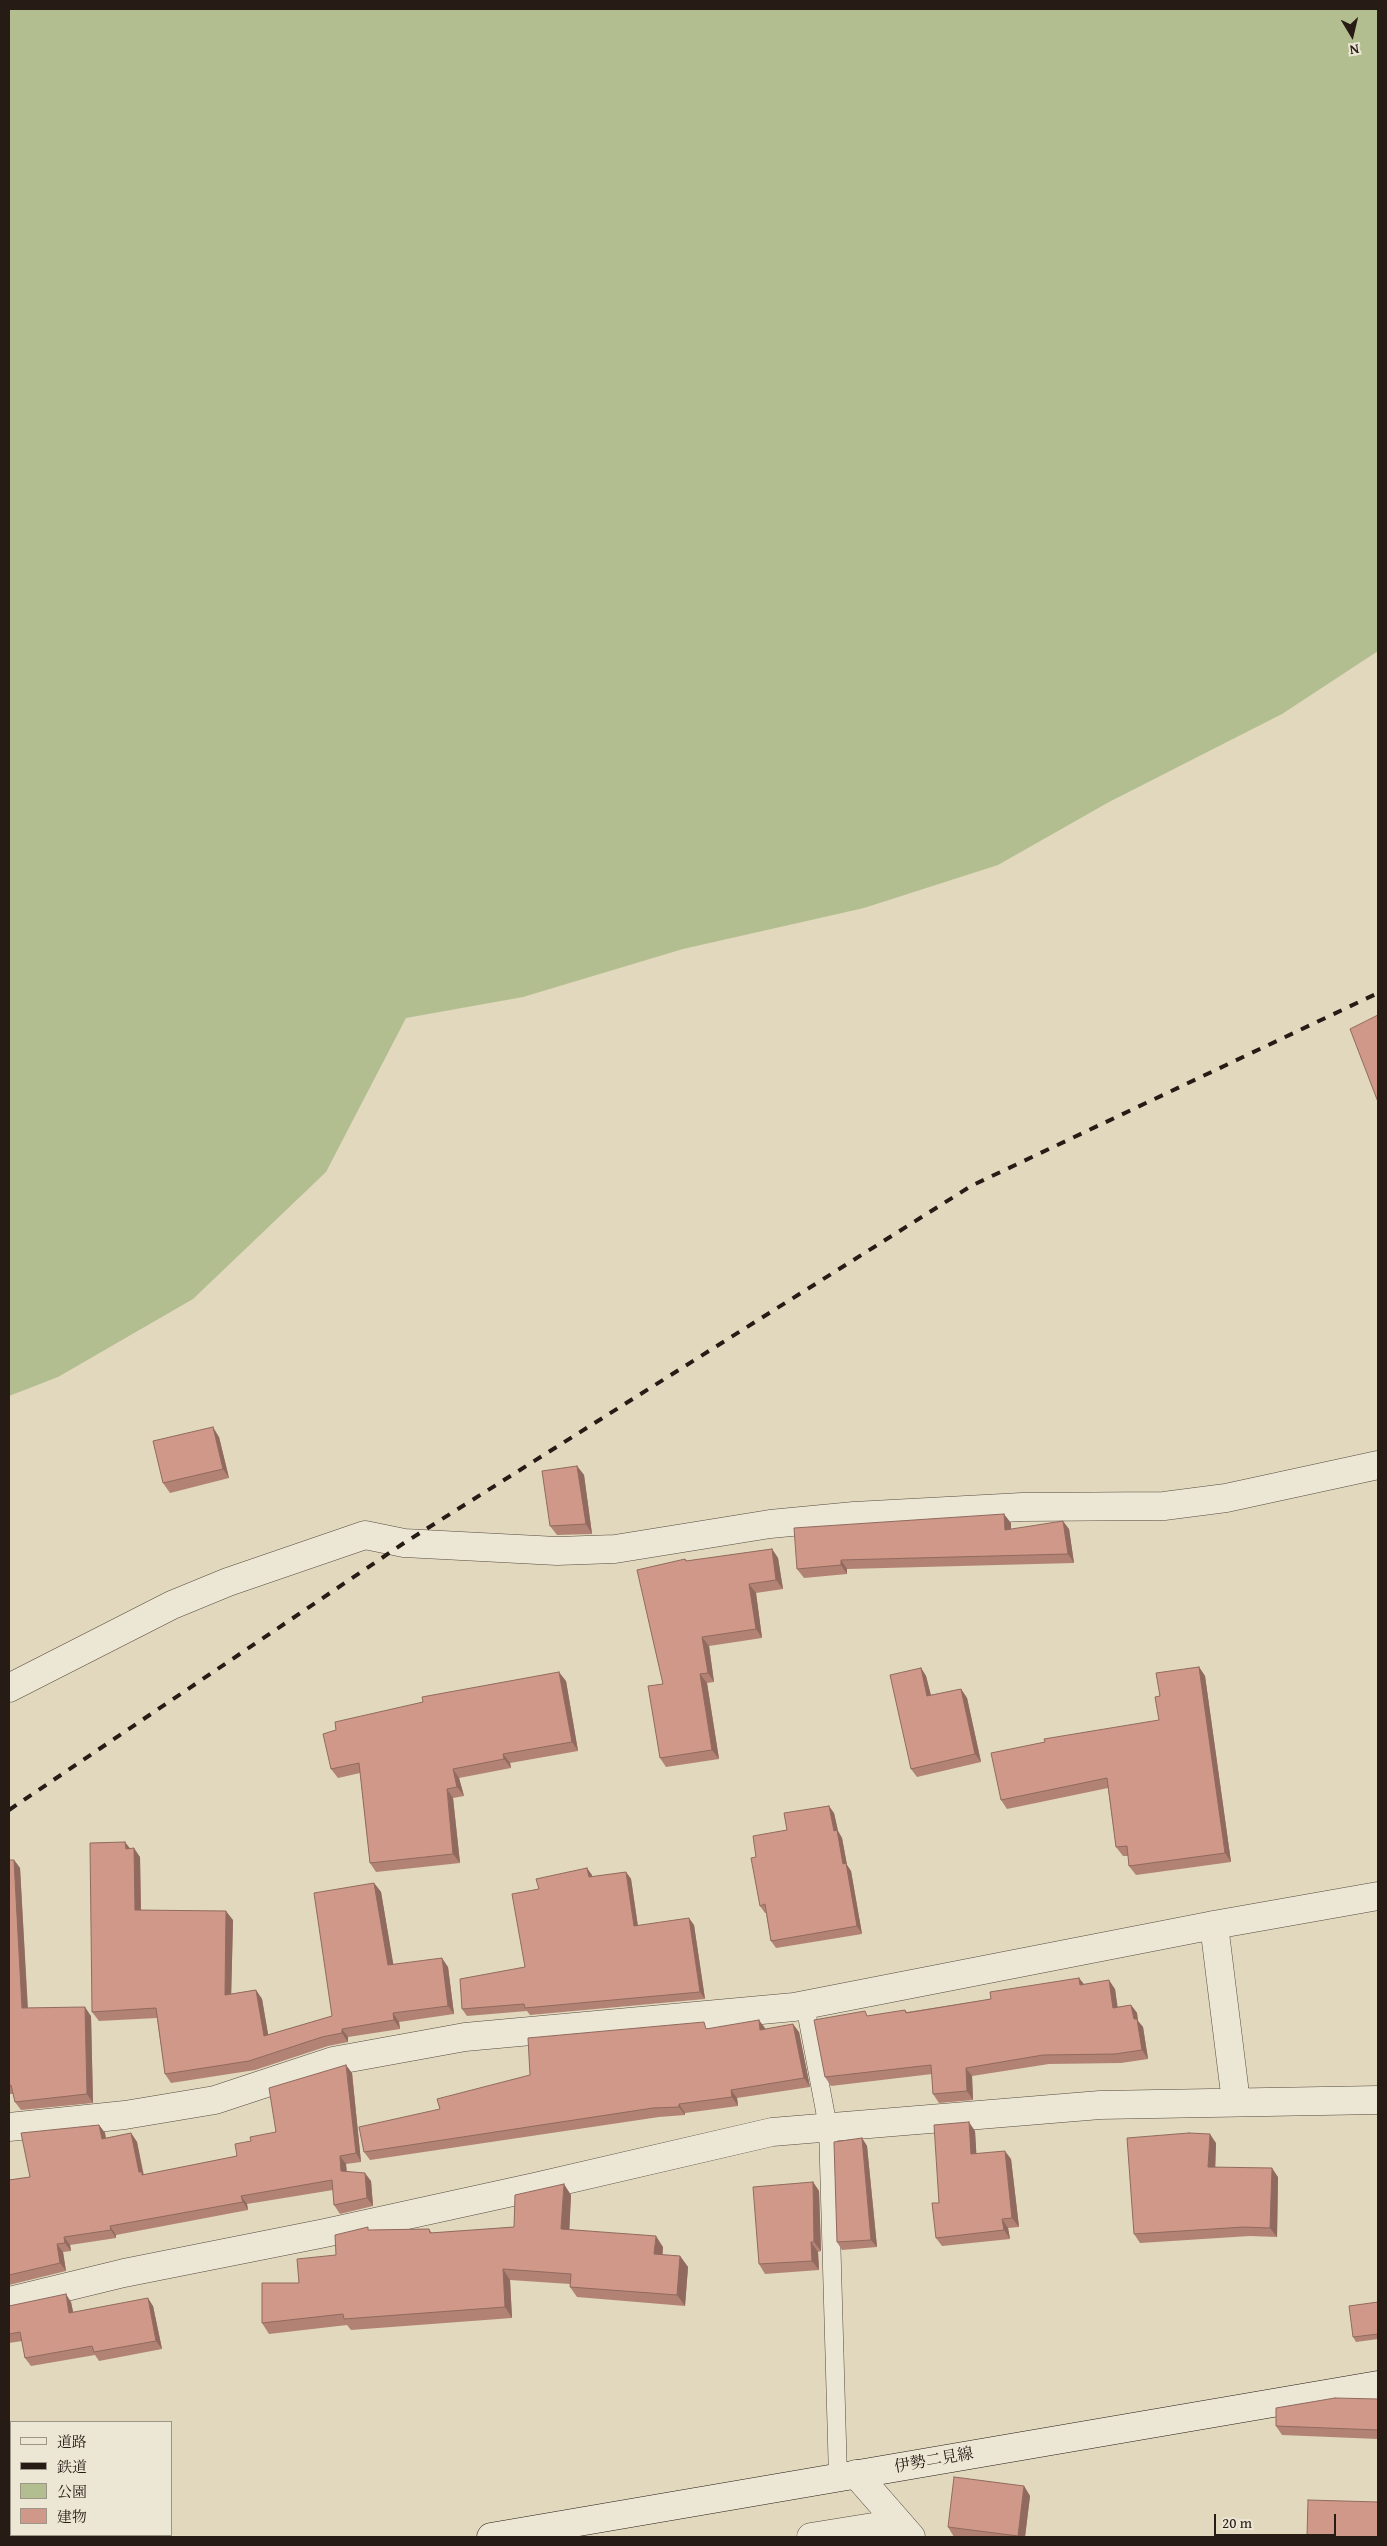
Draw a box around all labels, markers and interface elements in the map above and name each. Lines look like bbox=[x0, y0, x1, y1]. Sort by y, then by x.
north arrow bbox=[1327, 10, 1377, 60]
text: N bbox=[1348, 39, 1361, 60]
legend bbox=[10, 2421, 172, 2536]
text: 道路 bbox=[57, 2431, 87, 2452]
street label: 伊勢二見線 bbox=[893, 2445, 975, 2477]
text: 鉄道 bbox=[57, 2456, 87, 2477]
text: 公園 bbox=[57, 2481, 87, 2502]
scale bar bbox=[1217, 2504, 1340, 2536]
text: 建物 bbox=[57, 2506, 87, 2527]
text: 20 m bbox=[1222, 2512, 1252, 2533]

